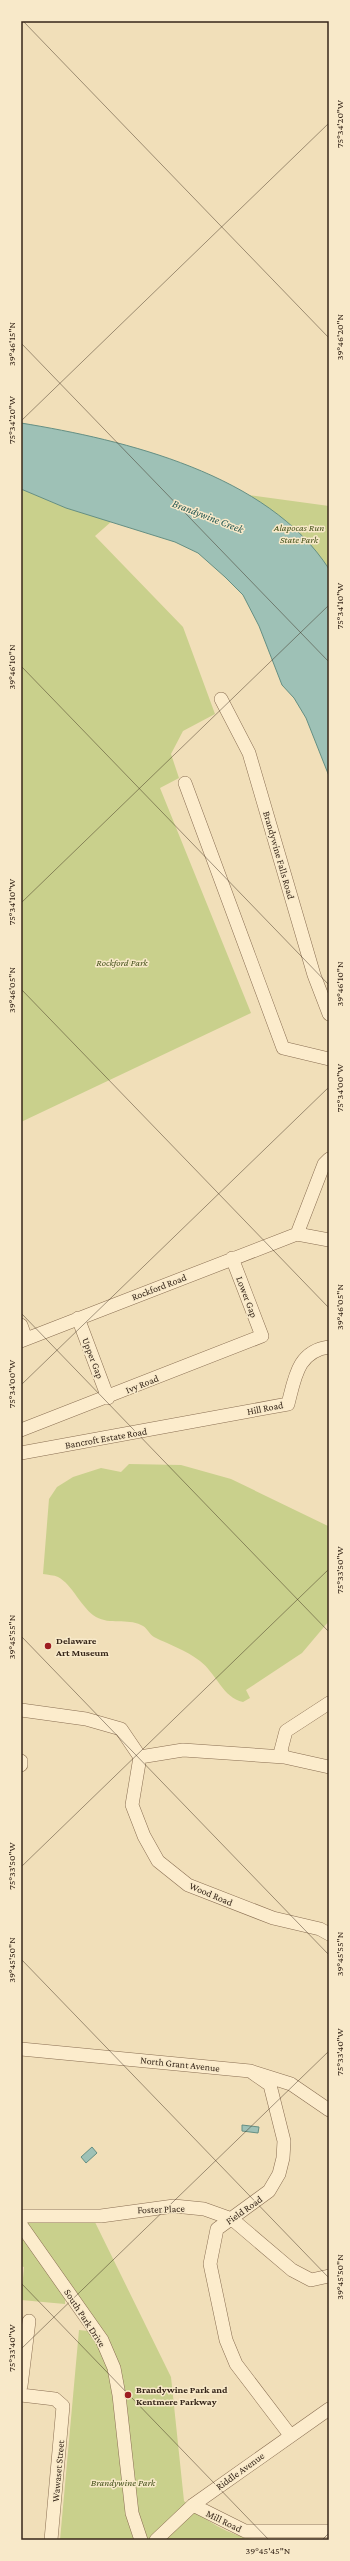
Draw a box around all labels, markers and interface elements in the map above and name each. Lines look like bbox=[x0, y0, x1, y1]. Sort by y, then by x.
text: 75°34'20"W bbox=[334, 99, 345, 148]
text: 39°46'20"N bbox=[334, 313, 345, 360]
text: 39°46'15"N bbox=[6, 322, 17, 366]
text: 75°34'20"W bbox=[6, 395, 17, 444]
water label: Brandywine Creek bbox=[170, 497, 246, 536]
park label: Alapocas Run State Park bbox=[273, 522, 324, 545]
text: 75°34'10"W bbox=[334, 582, 345, 629]
text: 39°46'10"N bbox=[6, 644, 17, 689]
street label: Brandywine Falls Road bbox=[261, 810, 297, 901]
text: 75°34'10"W bbox=[6, 878, 17, 925]
park label: Rockford Park bbox=[96, 957, 148, 968]
text: 39°46'10"N bbox=[334, 961, 345, 1006]
text: 39°46'05"N bbox=[6, 967, 17, 1013]
text: 75°34'00"W bbox=[334, 1063, 345, 1112]
street label: Rockford Road bbox=[130, 1271, 189, 1303]
street label: Lower Gap bbox=[234, 1275, 260, 1319]
text: 39°46'05"N bbox=[334, 1284, 345, 1330]
street label: Upper Gap bbox=[80, 1336, 106, 1380]
text: 75°34'00"W bbox=[6, 1359, 17, 1408]
street label: Ivy Road bbox=[124, 1372, 161, 1396]
street label: Hill Road bbox=[246, 1399, 285, 1417]
street label: Bancroft Estate Road bbox=[64, 1425, 149, 1451]
text: 75°33'50"W bbox=[334, 1546, 345, 1594]
text: 39°45'55"N bbox=[6, 1614, 17, 1659]
place label: Delaware Art Museum bbox=[55, 1635, 109, 1658]
marker: Delaware Art Museum bbox=[43, 1641, 53, 1651]
text: 75°33'50"W bbox=[6, 1842, 17, 1890]
street label: Wood Road bbox=[188, 1880, 235, 1908]
text: 39°45'55"N bbox=[334, 1931, 345, 1976]
text: 39°45'50"N bbox=[6, 1937, 17, 1983]
text: 75°33'40"W bbox=[334, 2027, 345, 2076]
street label: North Grant Avenue bbox=[140, 2054, 221, 2074]
street label: Field Road bbox=[224, 2193, 265, 2227]
street label: Foster Place bbox=[137, 2203, 185, 2215]
text: 39°45'50"N bbox=[334, 2254, 345, 2300]
street label: South Park Drive bbox=[62, 2287, 108, 2350]
text: 75°33'40"W bbox=[6, 2323, 17, 2372]
place label: Brandywine Park and Kentmere Parkway bbox=[136, 2384, 228, 2407]
marker: Brandywine Park and Kentmere Parkway bbox=[123, 2390, 133, 2400]
street label: Wawaset Street bbox=[50, 2439, 66, 2502]
street label: Riddle Avenue bbox=[214, 2449, 267, 2492]
park label: Brandywine Park bbox=[91, 2477, 156, 2488]
street label: Mill Road bbox=[204, 2508, 244, 2535]
text: 39°45'45"N bbox=[246, 2545, 291, 2556]

